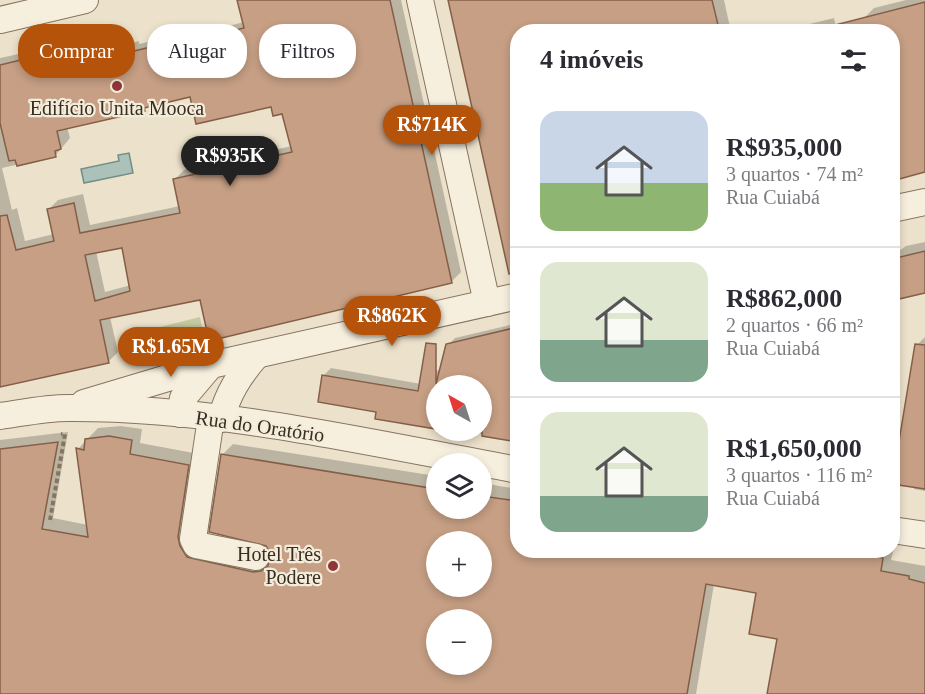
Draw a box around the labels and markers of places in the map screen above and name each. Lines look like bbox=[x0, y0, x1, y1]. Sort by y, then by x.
marker: Edifício Unita Mooca bbox=[110, 79, 124, 93]
place label: Edifício Unita Mooca bbox=[30, 97, 204, 119]
pin: R$714K bbox=[383, 105, 481, 156]
pin: R$935K bbox=[181, 136, 279, 187]
pin: R$862K bbox=[343, 296, 441, 347]
pin: R$1.65M bbox=[116, 327, 226, 378]
place label: Hotel Três Podere bbox=[237, 543, 321, 588]
marker: Hotel Três Podere bbox=[326, 559, 340, 573]

